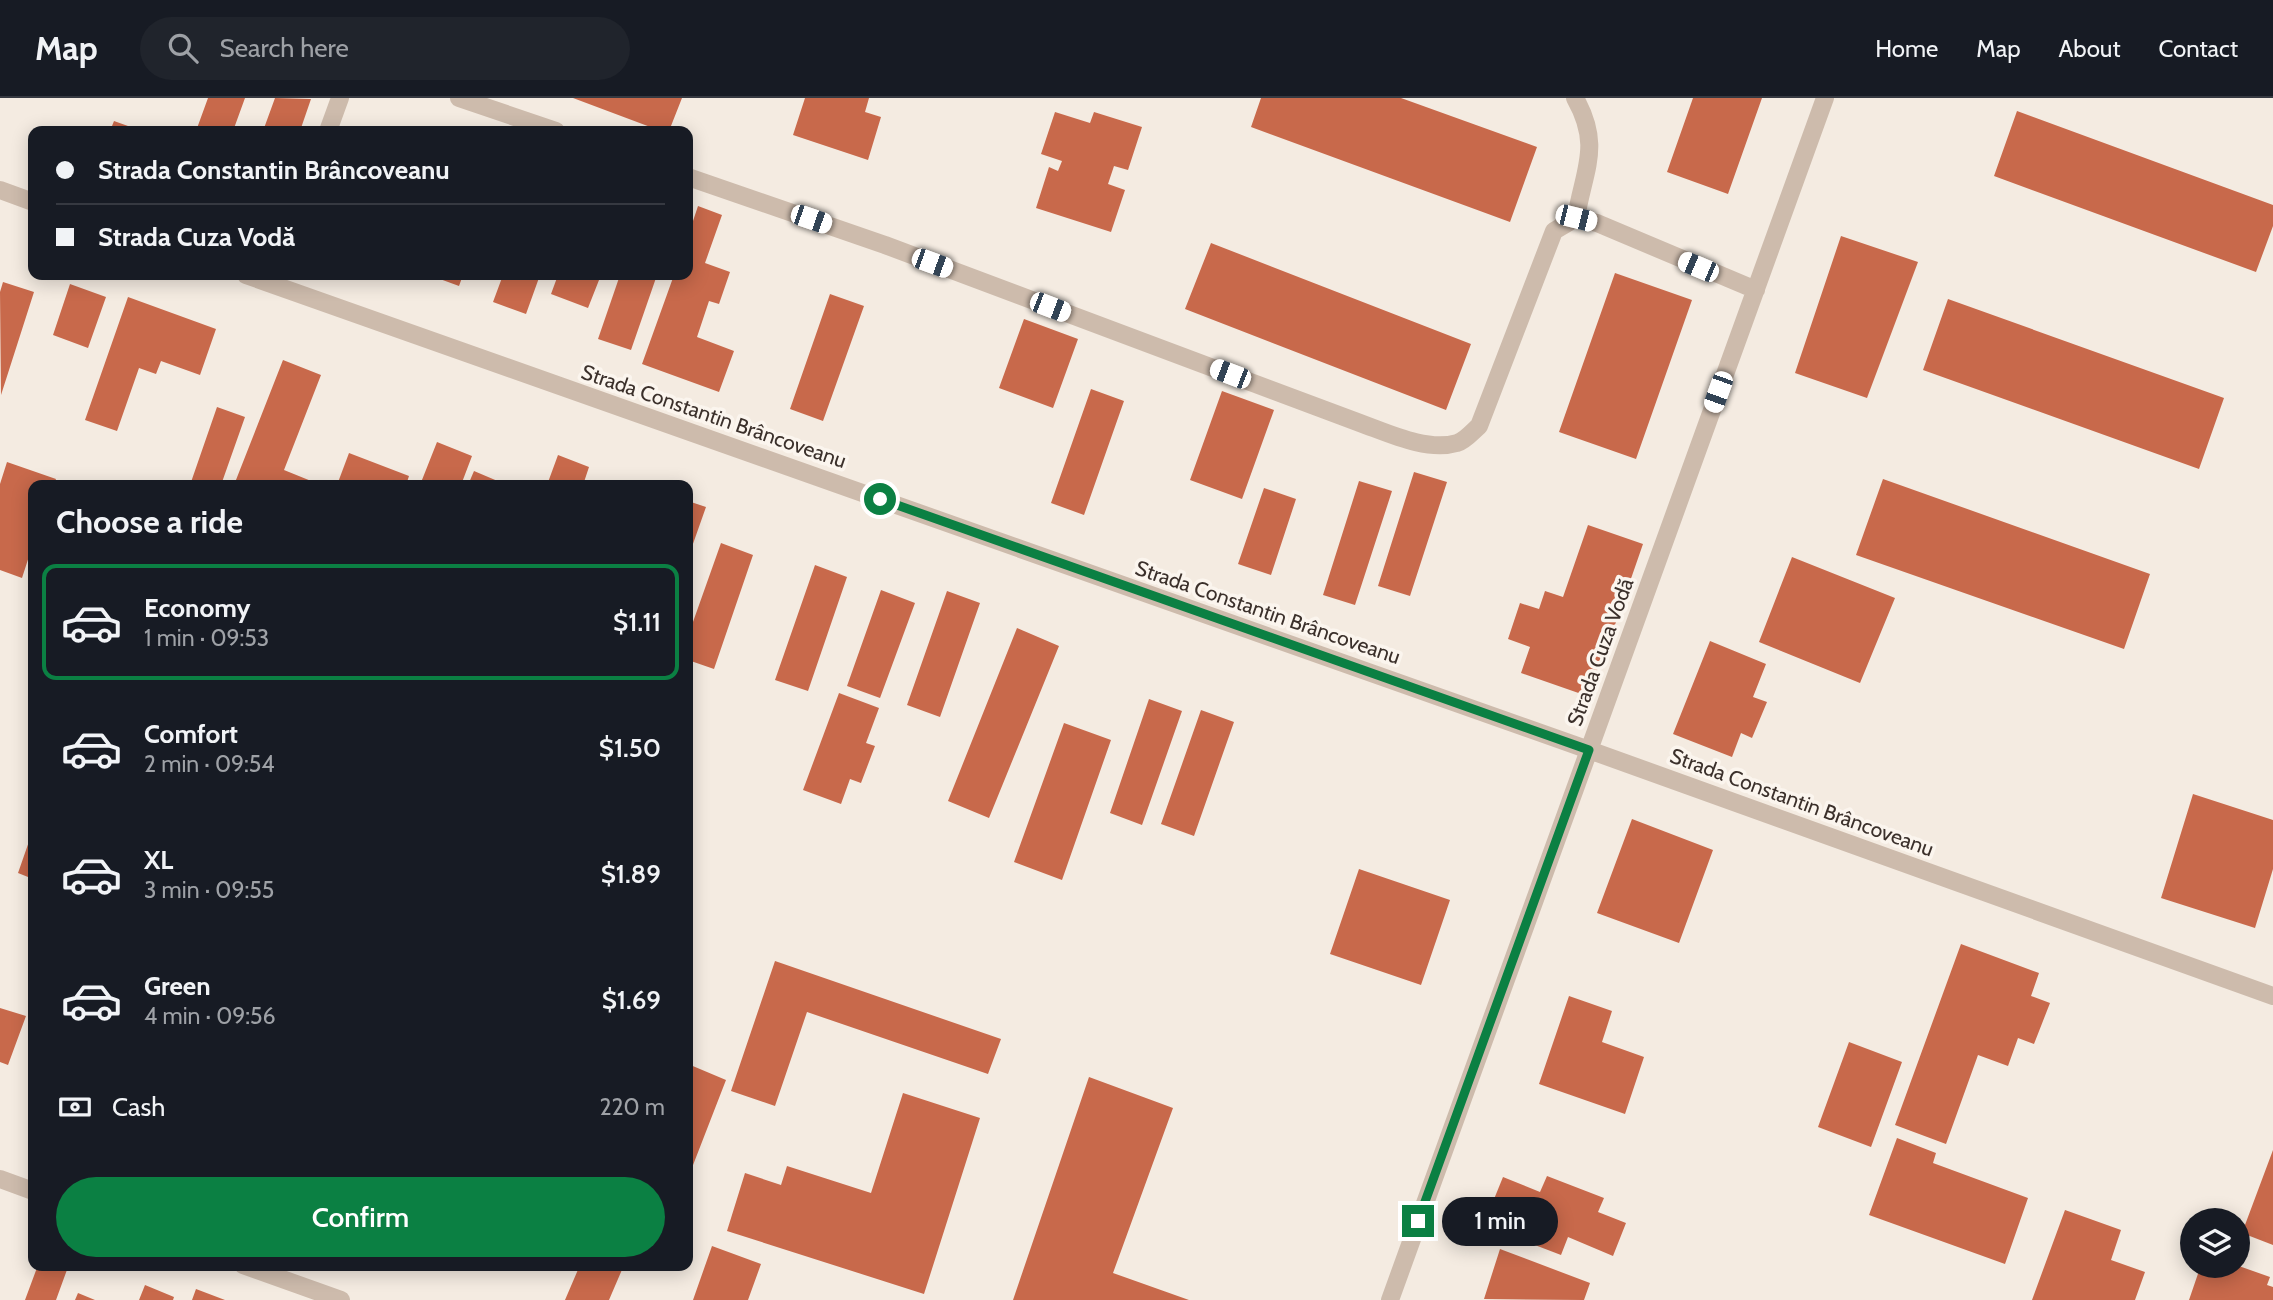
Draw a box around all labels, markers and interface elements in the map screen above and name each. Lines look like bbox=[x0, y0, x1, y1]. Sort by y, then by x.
search box bbox=[140, 17, 630, 80]
text: Map bbox=[35, 28, 98, 68]
icon: search bbox=[164, 29, 202, 67]
text: Search here bbox=[220, 32, 349, 64]
text: Home bbox=[1875, 34, 1938, 63]
text: Map bbox=[1976, 34, 2021, 63]
text: About bbox=[2059, 34, 2121, 63]
text: Contact bbox=[2159, 34, 2238, 63]
text: Strada Constantin Brâncoveanu bbox=[98, 154, 450, 186]
car bbox=[788, 202, 835, 236]
car bbox=[1554, 203, 1599, 233]
text: Strada Cuza Vodă bbox=[98, 221, 295, 253]
car bbox=[909, 246, 956, 280]
car bbox=[1675, 249, 1722, 285]
car bbox=[1027, 290, 1074, 324]
car bbox=[1207, 357, 1254, 391]
street label: Strada Constantin Brâncoveanu bbox=[578, 359, 850, 473]
car bbox=[1701, 369, 1736, 415]
route start bbox=[864, 483, 896, 515]
text: Choose a ride bbox=[56, 502, 243, 541]
street label: Strada Constantin Brâncoveanu bbox=[1132, 555, 1404, 669]
street label: Strada Cuza Vodă bbox=[1562, 575, 1638, 729]
icon: car bbox=[60, 591, 123, 654]
text: Economy bbox=[144, 592, 250, 624]
text: $1.11 bbox=[613, 606, 661, 638]
text: 1 min · 09:53 bbox=[144, 624, 269, 652]
icon: car bbox=[60, 717, 123, 780]
text: Comfort bbox=[144, 718, 238, 750]
text: $1.50 bbox=[599, 732, 661, 764]
street label: Strada Constantin Brâncoveanu bbox=[1667, 743, 1937, 861]
text: 2 min · 09:54 bbox=[144, 750, 275, 778]
icon: car bbox=[60, 843, 123, 906]
text: XL bbox=[144, 844, 173, 876]
text: $1.89 bbox=[601, 858, 661, 890]
text: 3 min · 09:55 bbox=[144, 876, 274, 904]
icon: car bbox=[60, 969, 123, 1032]
text: Green bbox=[144, 970, 211, 1002]
text: $1.69 bbox=[602, 984, 661, 1016]
text: 4 min · 09:56 bbox=[144, 1002, 276, 1030]
icon: cash bbox=[56, 1088, 94, 1126]
text: Cash bbox=[112, 1091, 165, 1123]
text: 220 m bbox=[599, 1093, 665, 1121]
button: Confirm bbox=[56, 1177, 665, 1257]
callout: 1 min bbox=[1442, 1196, 1558, 1246]
route end bbox=[1402, 1205, 1434, 1237]
text: 1 min bbox=[1474, 1207, 1526, 1235]
map controls bbox=[2180, 1208, 2250, 1278]
button: layers bbox=[2180, 1208, 2250, 1278]

